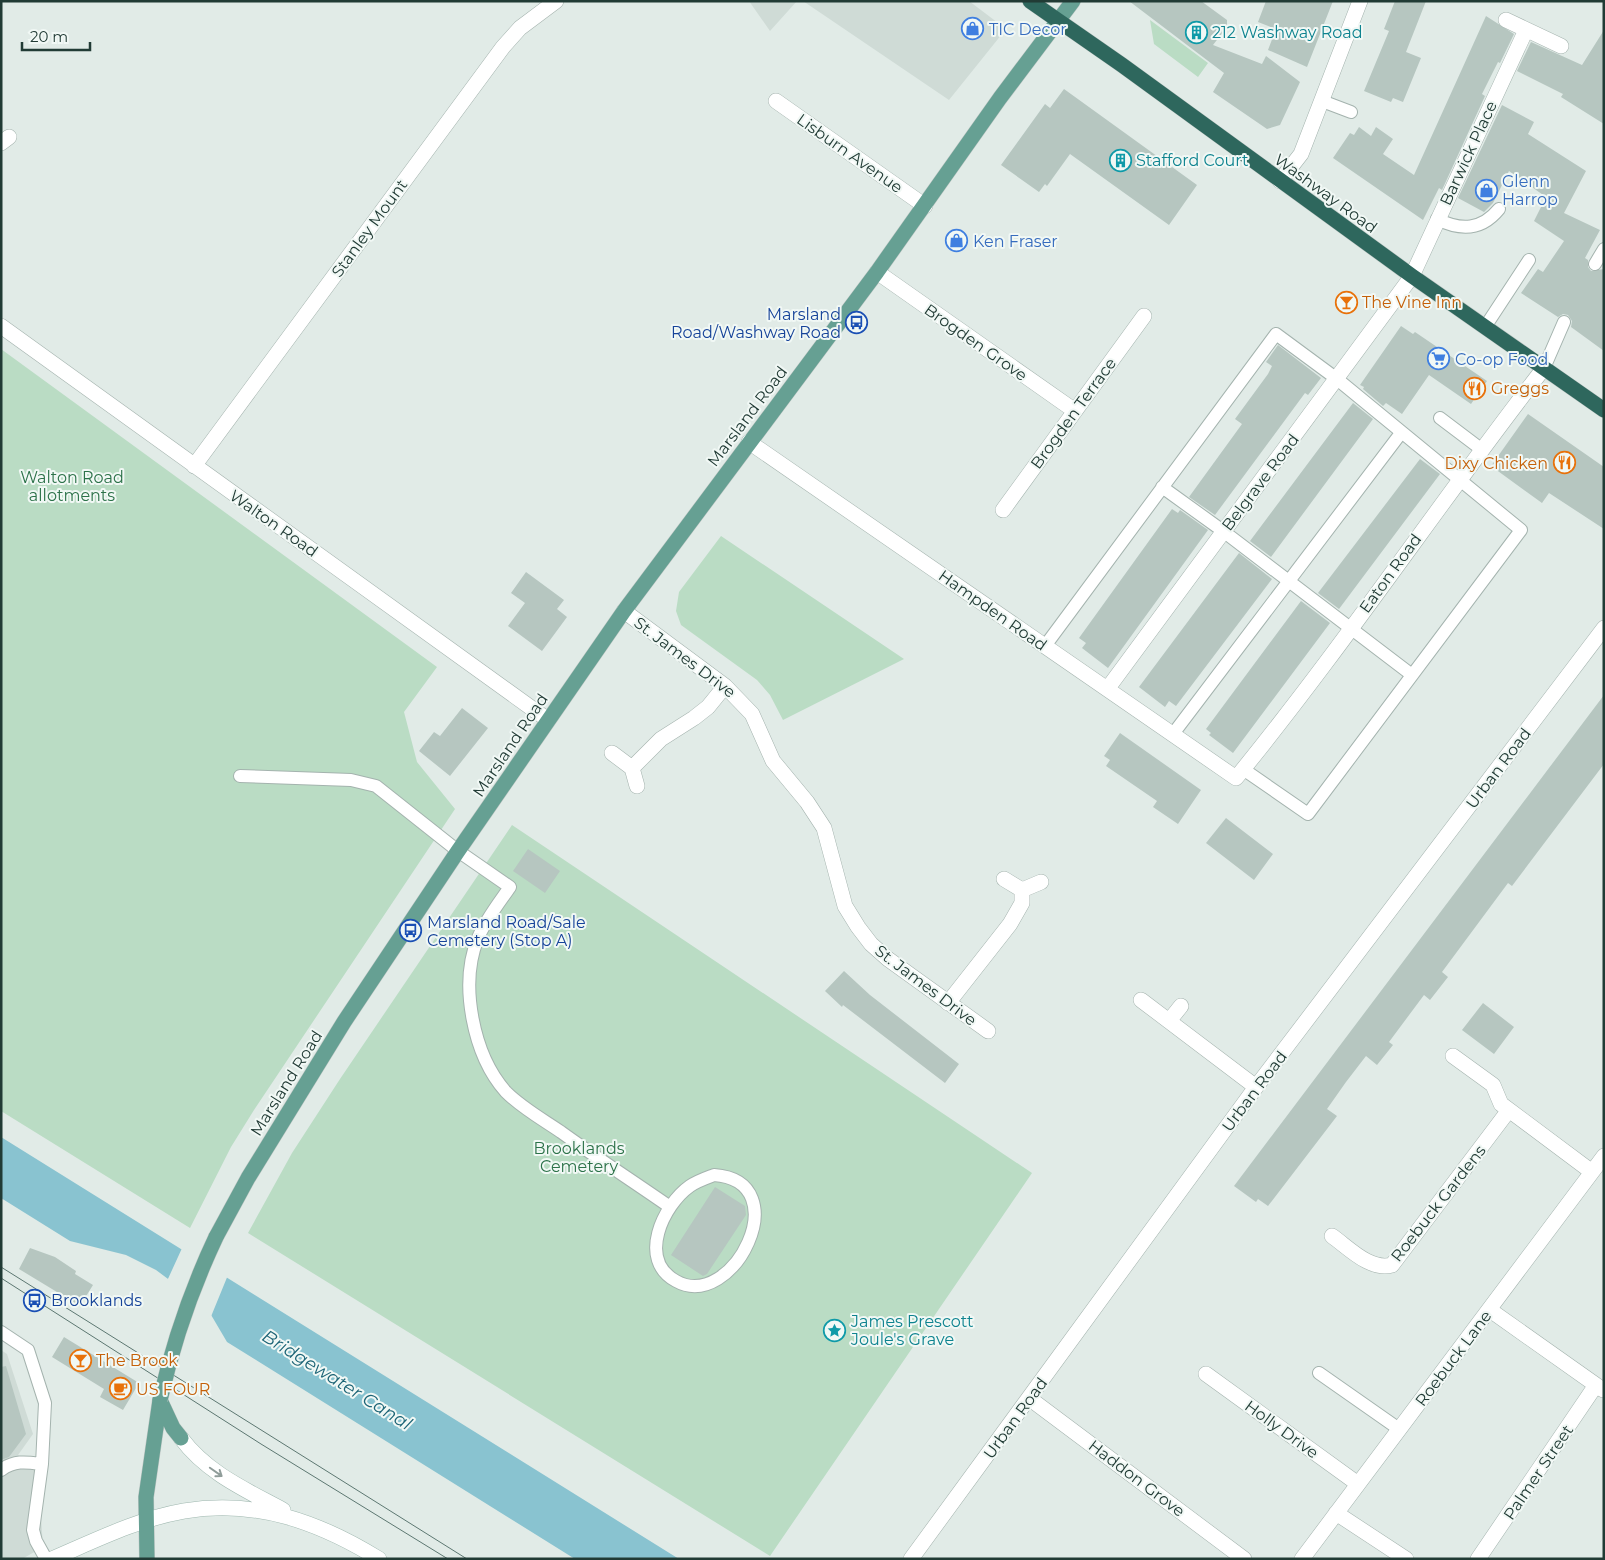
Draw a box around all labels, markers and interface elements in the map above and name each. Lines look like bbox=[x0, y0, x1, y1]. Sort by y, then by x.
shop icon: TIC Decor bbox=[961, 17, 985, 41]
scale bar bbox=[22, 20, 90, 52]
place label: TIC Decor bbox=[989, 20, 1067, 39]
building icon: 212 Washway Road bbox=[1184, 20, 1208, 44]
place label: 212 Washway Road bbox=[1212, 23, 1363, 42]
text: 20 m bbox=[30, 27, 68, 46]
street label: Barwick Place bbox=[1436, 98, 1501, 208]
street label: Lisburn Avenue bbox=[793, 110, 906, 197]
building icon: Stafford Court bbox=[1108, 148, 1132, 172]
street label: Washway Road bbox=[1271, 150, 1381, 237]
place label: Stafford Court bbox=[1136, 151, 1249, 170]
place label: Glenn Harrop bbox=[1502, 172, 1558, 209]
street label: Stanley Mount bbox=[328, 175, 412, 281]
shop icon: Glenn Harrop bbox=[1474, 178, 1498, 202]
shop icon: Ken Fraser bbox=[945, 229, 969, 253]
place label: Ken Fraser bbox=[973, 232, 1058, 251]
bar icon: The Vine Inn bbox=[1334, 290, 1358, 314]
place label: The Vine Inn bbox=[1362, 293, 1462, 312]
street label: Brogden Grove bbox=[921, 300, 1031, 385]
place label: Marsland Road/Washway Road bbox=[671, 305, 841, 342]
bus stop icon: Marsland Road/Washway Road bbox=[845, 311, 869, 335]
supermarket icon: Co-op Food bbox=[1427, 347, 1451, 371]
place label: Co-op Food bbox=[1455, 350, 1548, 369]
street label: Brogden Terrace bbox=[1027, 354, 1120, 473]
street label: Marsland Road bbox=[704, 363, 791, 470]
restaurant icon: Greggs bbox=[1463, 376, 1487, 400]
place label: Greggs bbox=[1491, 379, 1549, 398]
street label: Belgrave Road bbox=[1218, 430, 1303, 534]
restaurant icon: Dixy Chicken bbox=[1552, 451, 1576, 475]
place label: Dixy Chicken bbox=[1444, 454, 1548, 473]
park label: Walton Road allotments bbox=[20, 468, 124, 505]
street label: Walton Road bbox=[226, 486, 322, 561]
street label: Eaton Road bbox=[1355, 530, 1425, 617]
street label: Hampden Road bbox=[935, 566, 1050, 655]
street label: St. James Drive bbox=[630, 613, 739, 702]
street label: Marsland Road bbox=[469, 690, 552, 800]
street label: Urban Road bbox=[1462, 724, 1535, 812]
place label: Marsland Road/Sale Cemetery (Stop A) bbox=[427, 913, 586, 950]
bus stop icon: Marsland Road/Sale Cemetery (Stop A) bbox=[399, 919, 423, 943]
street label: St. James Drive bbox=[871, 941, 980, 1030]
street label: Marsland Road bbox=[246, 1027, 326, 1139]
street label: Urban Road bbox=[1218, 1047, 1291, 1135]
park label: Brooklands Cemetery bbox=[533, 1139, 625, 1176]
street label: Roebuck Gardens bbox=[1387, 1141, 1490, 1265]
bus stop icon: Brooklands bbox=[23, 1288, 47, 1312]
place label: Brooklands bbox=[51, 1291, 142, 1310]
street label: Roebuck Lane bbox=[1411, 1307, 1496, 1410]
place label: James Prescott Joule's Grave bbox=[850, 1312, 974, 1349]
place icon: James Prescott Joule's Grave bbox=[823, 1318, 847, 1342]
water label: Bridgewater Canal bbox=[258, 1325, 416, 1435]
bar icon: The Brook bbox=[68, 1348, 92, 1372]
place label: The Brook bbox=[96, 1351, 178, 1370]
street label: Urban Road bbox=[979, 1374, 1051, 1463]
cafe icon: US FOUR bbox=[108, 1377, 132, 1401]
place label: US FOUR bbox=[136, 1380, 210, 1399]
street label: Holly Drive bbox=[1241, 1396, 1322, 1462]
street label: Palmer Street bbox=[1500, 1421, 1577, 1523]
street label: Haddon Grove bbox=[1085, 1436, 1189, 1521]
one-way arrow bbox=[209, 1467, 223, 1477]

